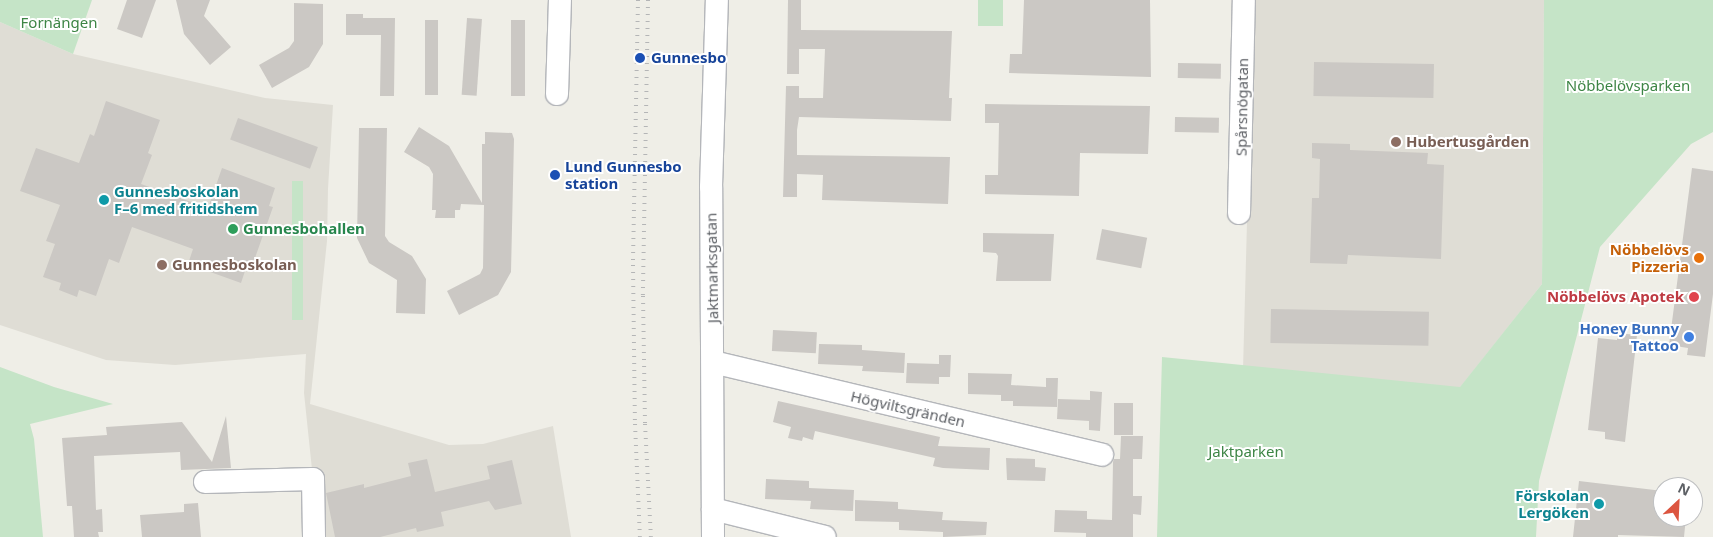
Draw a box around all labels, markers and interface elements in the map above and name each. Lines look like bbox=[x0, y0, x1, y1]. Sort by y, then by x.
park label: Fornängen bbox=[21, 14, 97, 32]
place label: Gunnesbo bbox=[651, 49, 726, 67]
marker: Gunnesbo bbox=[633, 51, 647, 65]
street label: Spårsnögatan bbox=[1232, 58, 1252, 156]
park label: Nöbbelövsparken bbox=[1566, 77, 1690, 95]
place label: Hubertusgården bbox=[1406, 133, 1529, 151]
marker: Hubertusgården bbox=[1390, 136, 1402, 148]
place label: Lund Gunnesbo station bbox=[565, 157, 682, 192]
marker: Lund Gunnesbo station bbox=[549, 169, 561, 181]
place label: Gunnesboskolan F–6 med fritidshem bbox=[114, 182, 258, 217]
marker: Gunnesboskolan F–6 med fritidshem bbox=[98, 194, 110, 206]
street label: Jaktmarksgatan bbox=[702, 213, 722, 323]
place label: Gunnesbohallen bbox=[243, 220, 365, 238]
marker: Gunnesbohallen bbox=[227, 223, 239, 235]
place label: Nöbbelövs Pizzeria bbox=[1610, 240, 1689, 275]
marker: Nöbbelövs Pizzeria bbox=[1693, 252, 1705, 264]
place label: Gunnesboskolan bbox=[172, 256, 297, 274]
marker: Gunnesboskolan bbox=[156, 259, 168, 271]
place label: Nöbbelövs Apotek bbox=[1547, 288, 1684, 306]
marker: Nöbbelövs Apotek bbox=[1688, 291, 1700, 303]
place label: Honey Bunny Tattoo bbox=[1579, 319, 1679, 354]
marker: Honey Bunny Tattoo bbox=[1683, 331, 1695, 343]
street label: Högviltsgränden bbox=[849, 387, 967, 431]
park label: Jaktparken bbox=[1208, 443, 1284, 461]
north arrow bbox=[1653, 477, 1703, 527]
text: N bbox=[1675, 478, 1693, 500]
place label: Förskolan Lergöken bbox=[1515, 486, 1589, 521]
marker: Förskolan Lergöken bbox=[1593, 498, 1605, 510]

